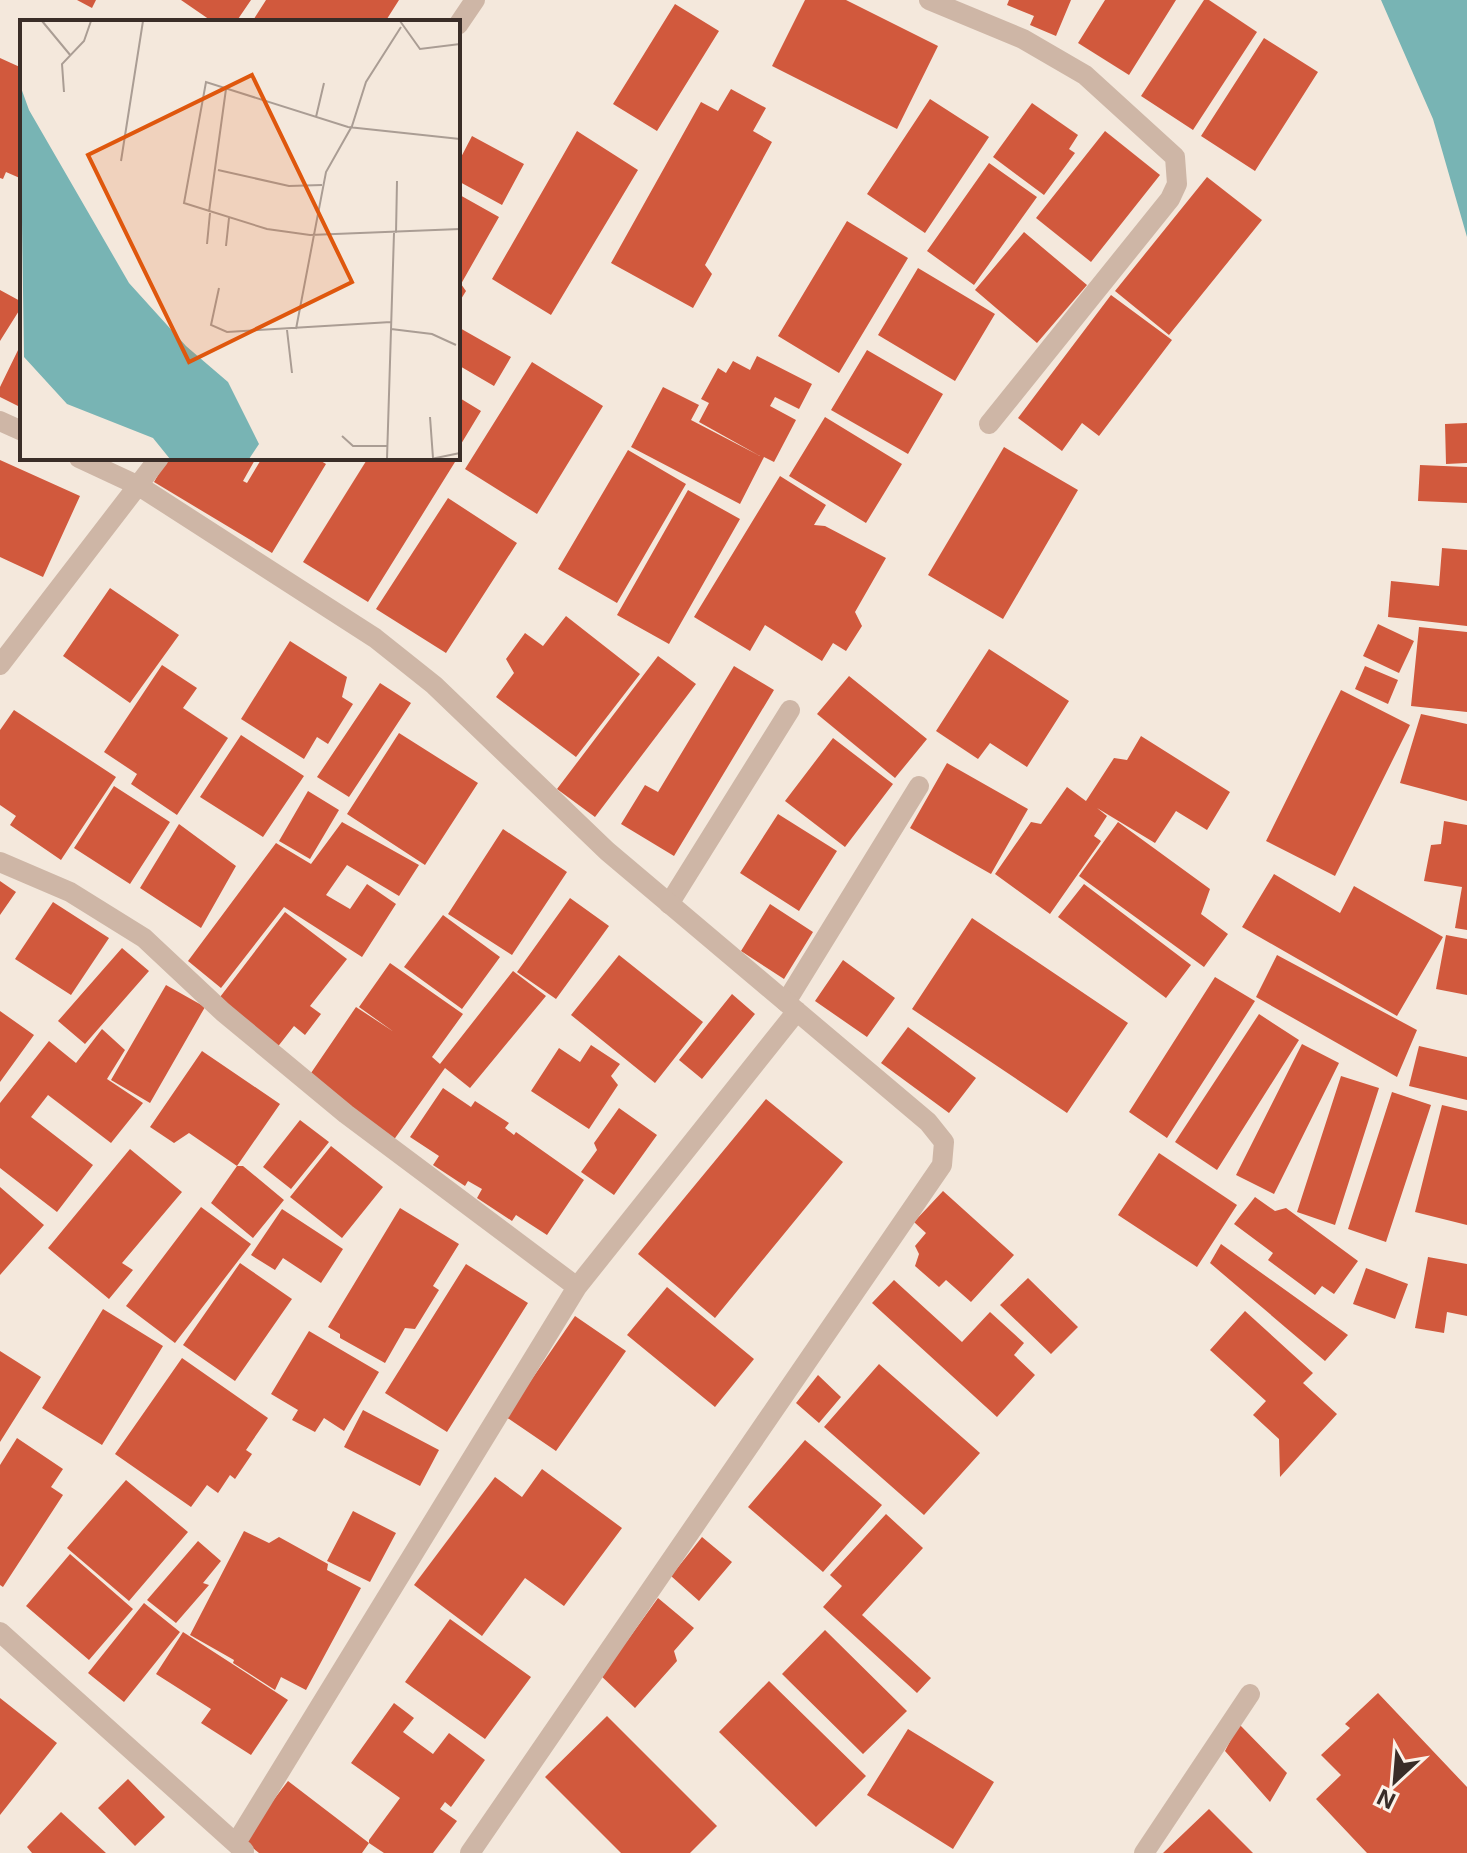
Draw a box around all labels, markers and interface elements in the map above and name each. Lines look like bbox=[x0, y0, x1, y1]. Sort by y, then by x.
inset map bbox=[20, 20, 460, 460]
north arrow bbox=[1355, 1741, 1435, 1821]
text: N bbox=[1373, 1784, 1399, 1814]

